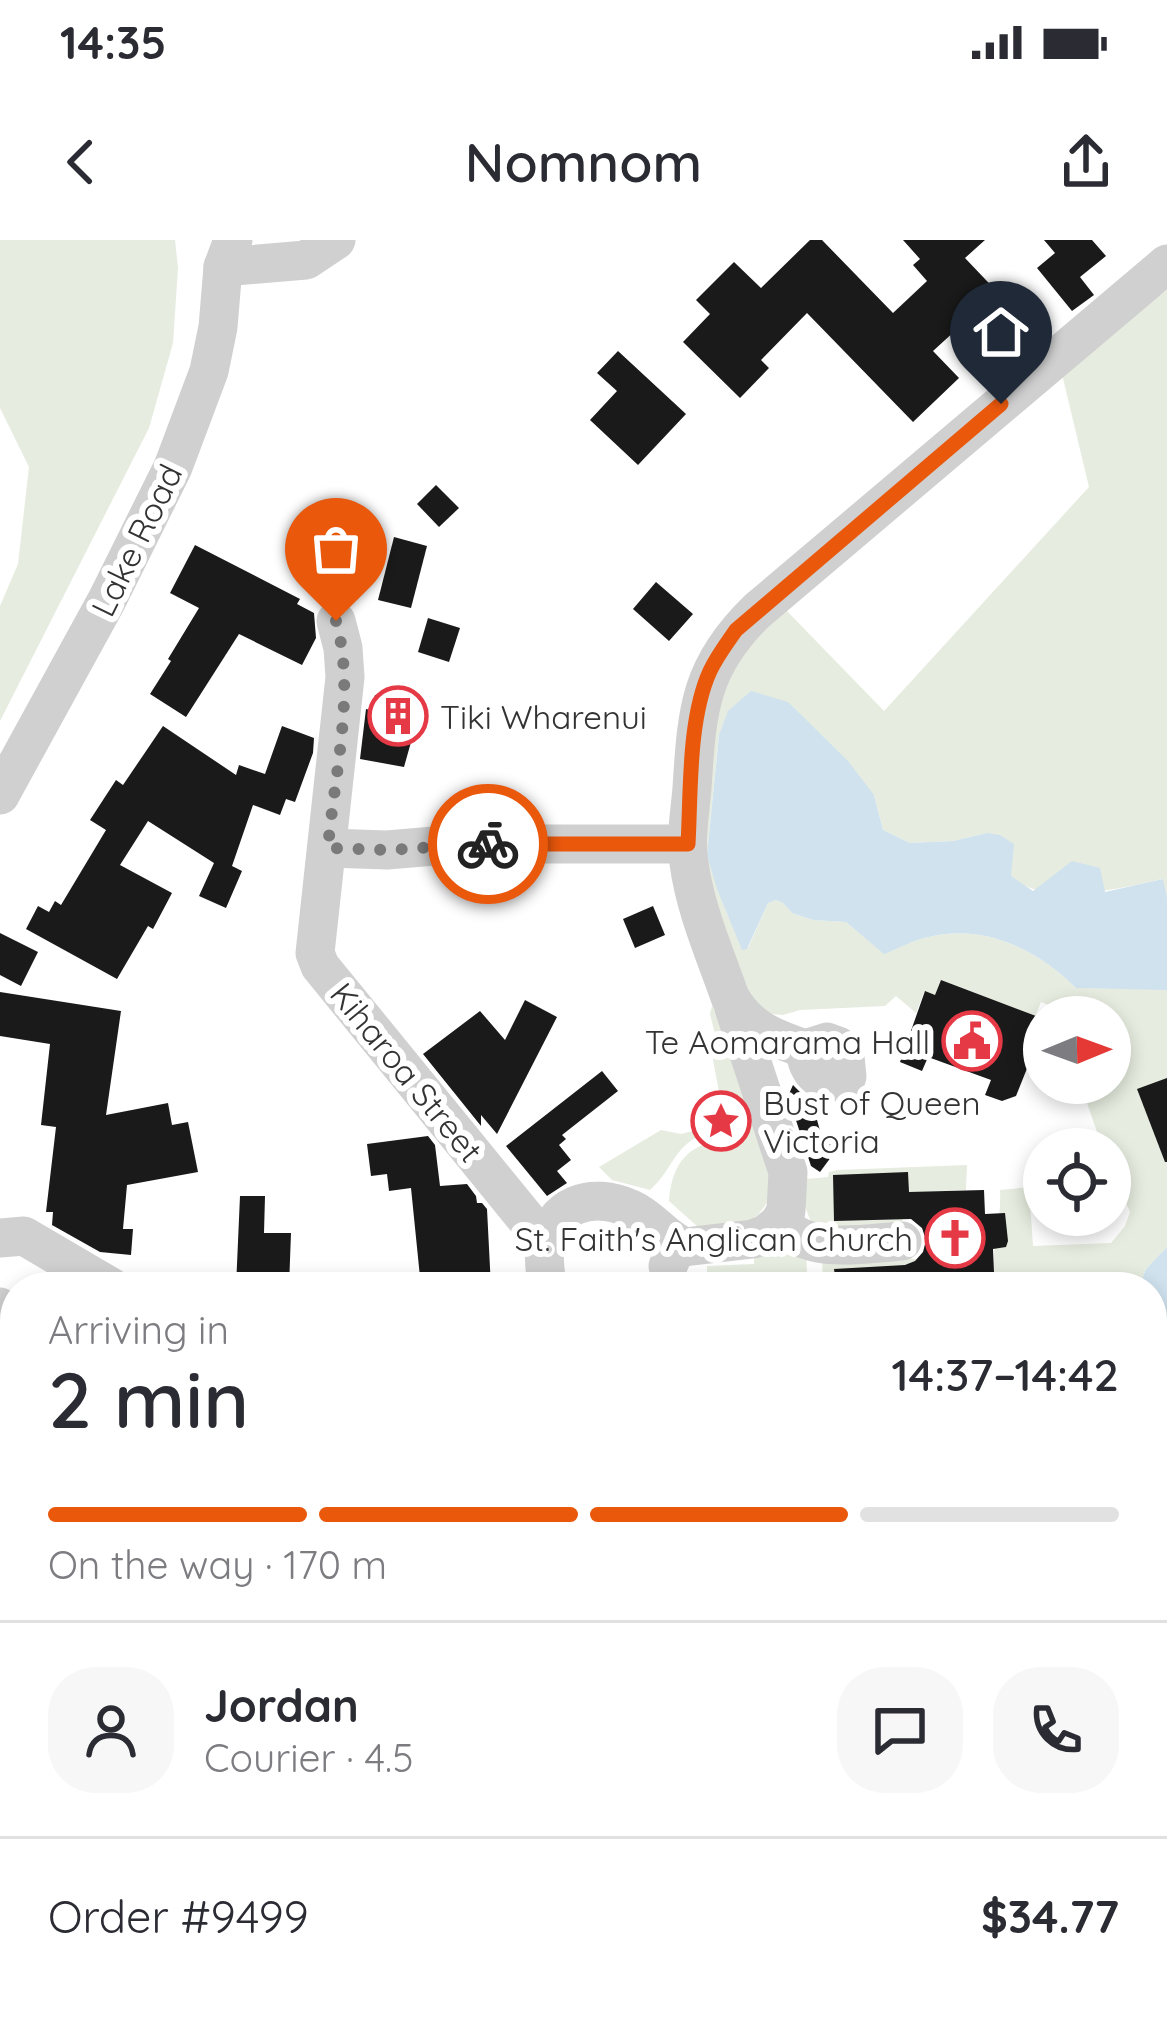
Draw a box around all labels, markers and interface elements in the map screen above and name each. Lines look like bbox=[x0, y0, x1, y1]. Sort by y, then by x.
text: 14:35 bbox=[60, 14, 166, 70]
text: Nomnom bbox=[465, 128, 702, 196]
icon: back bbox=[48, 129, 114, 195]
icon: share bbox=[1053, 129, 1119, 195]
pin bbox=[950, 281, 1052, 404]
icon: home bbox=[968, 299, 1034, 365]
street label: Lake Road bbox=[82, 457, 190, 623]
pin bbox=[285, 498, 387, 621]
icon: bag bbox=[303, 516, 369, 582]
building icon: Tiki Wharenui bbox=[367, 685, 429, 747]
place label: Tiki Wharenui bbox=[440, 696, 647, 737]
courier bbox=[428, 784, 548, 904]
icon: bike bbox=[455, 811, 521, 877]
street label: Kiharoa Street bbox=[322, 974, 492, 1170]
north arrow bbox=[1023, 996, 1131, 1104]
map controls bbox=[1023, 996, 1131, 1236]
public building icon: Te Aomarama Hall bbox=[941, 1010, 1003, 1072]
place label: Te Aomarama Hall bbox=[645, 1021, 930, 1062]
place label: Bust of Queen Victoria bbox=[763, 1082, 980, 1161]
place icon: Bust of Queen Victoria bbox=[690, 1090, 752, 1152]
button: locate bbox=[1023, 1128, 1131, 1236]
church icon: St. Faith's Anglican Church bbox=[924, 1207, 986, 1269]
place label: St. Faith's Anglican Church bbox=[515, 1218, 913, 1259]
text: Arriving in bbox=[48, 1305, 229, 1354]
text: 14:37–14:42 bbox=[892, 1346, 1119, 1402]
text: 2 min bbox=[48, 1350, 249, 1448]
text: On the way · 170 m bbox=[48, 1540, 387, 1589]
button: person bbox=[48, 1667, 174, 1793]
button: chat bbox=[837, 1667, 963, 1793]
button: phone bbox=[993, 1667, 1119, 1793]
text: Jordan bbox=[204, 1677, 359, 1733]
text: Courier · 4.5 bbox=[204, 1733, 413, 1782]
text: Order #9499 bbox=[48, 1888, 309, 1944]
text: $34.77 bbox=[981, 1888, 1119, 1944]

